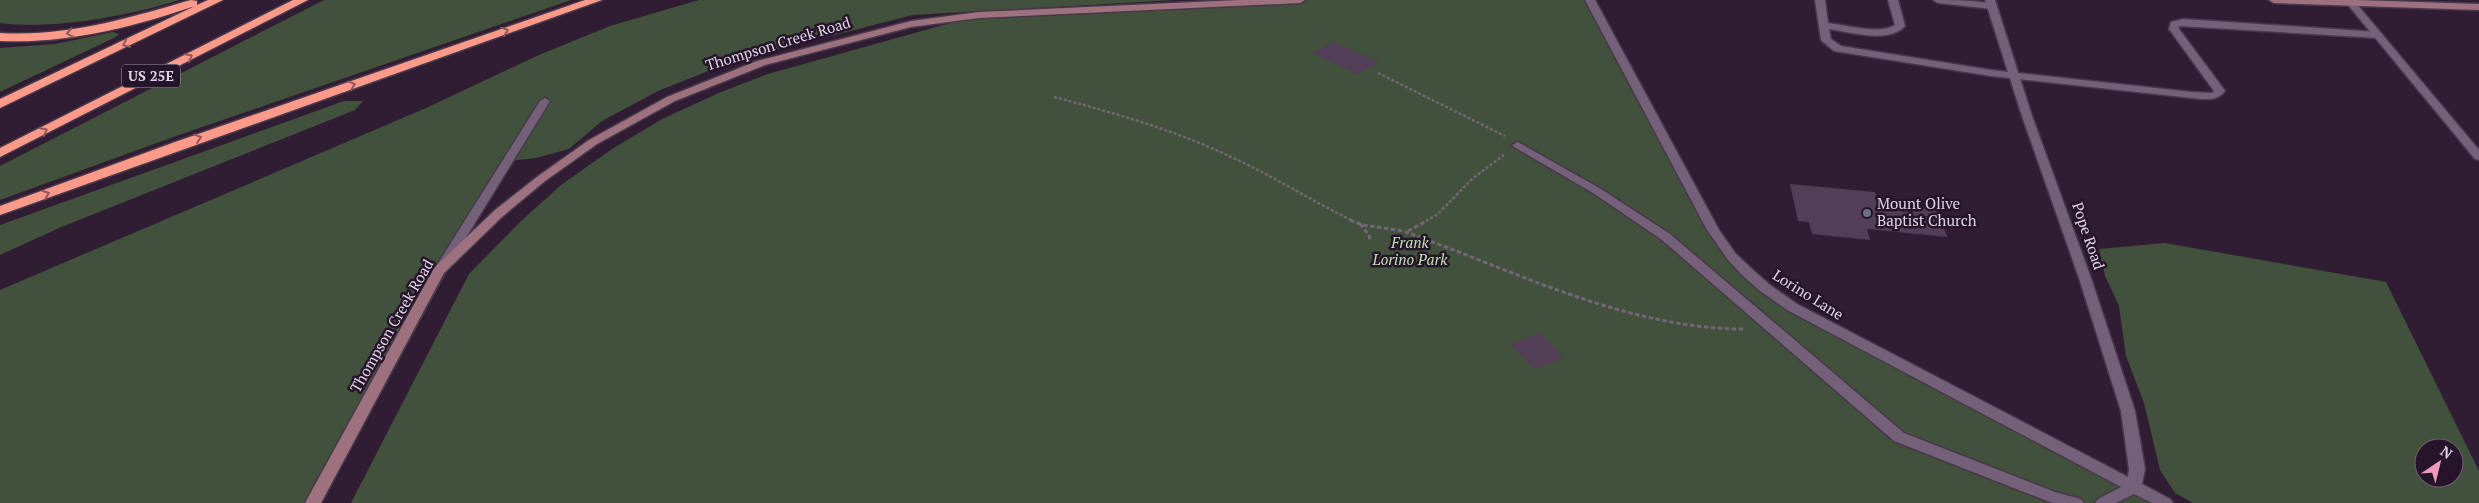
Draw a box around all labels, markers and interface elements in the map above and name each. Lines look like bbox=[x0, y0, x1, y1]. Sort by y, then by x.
street label: Thompson Creek Road bbox=[703, 11, 853, 75]
one-way arrow bbox=[65, 27, 74, 37]
one-way arrow bbox=[500, 27, 509, 37]
one-way arrow bbox=[122, 38, 131, 48]
one-way arrow bbox=[183, 53, 192, 63]
road number: US 25E bbox=[122, 64, 180, 88]
one-way arrow bbox=[347, 80, 356, 90]
one-way arrow bbox=[38, 127, 47, 137]
one-way arrow bbox=[194, 134, 202, 144]
one-way arrow bbox=[41, 190, 50, 200]
place label: Mount Olive Baptist Church bbox=[1877, 193, 1977, 230]
street label: Pope Road bbox=[2068, 199, 2110, 272]
marker: Mount Olive Baptist Church bbox=[1861, 207, 1873, 219]
park label: Frank Lorino Park bbox=[1372, 232, 1448, 269]
street label: Thompson Creek Road bbox=[345, 255, 437, 396]
street label: Lorino Lane bbox=[1769, 264, 1848, 324]
north arrow bbox=[2414, 438, 2464, 488]
text: N bbox=[2437, 441, 2457, 463]

